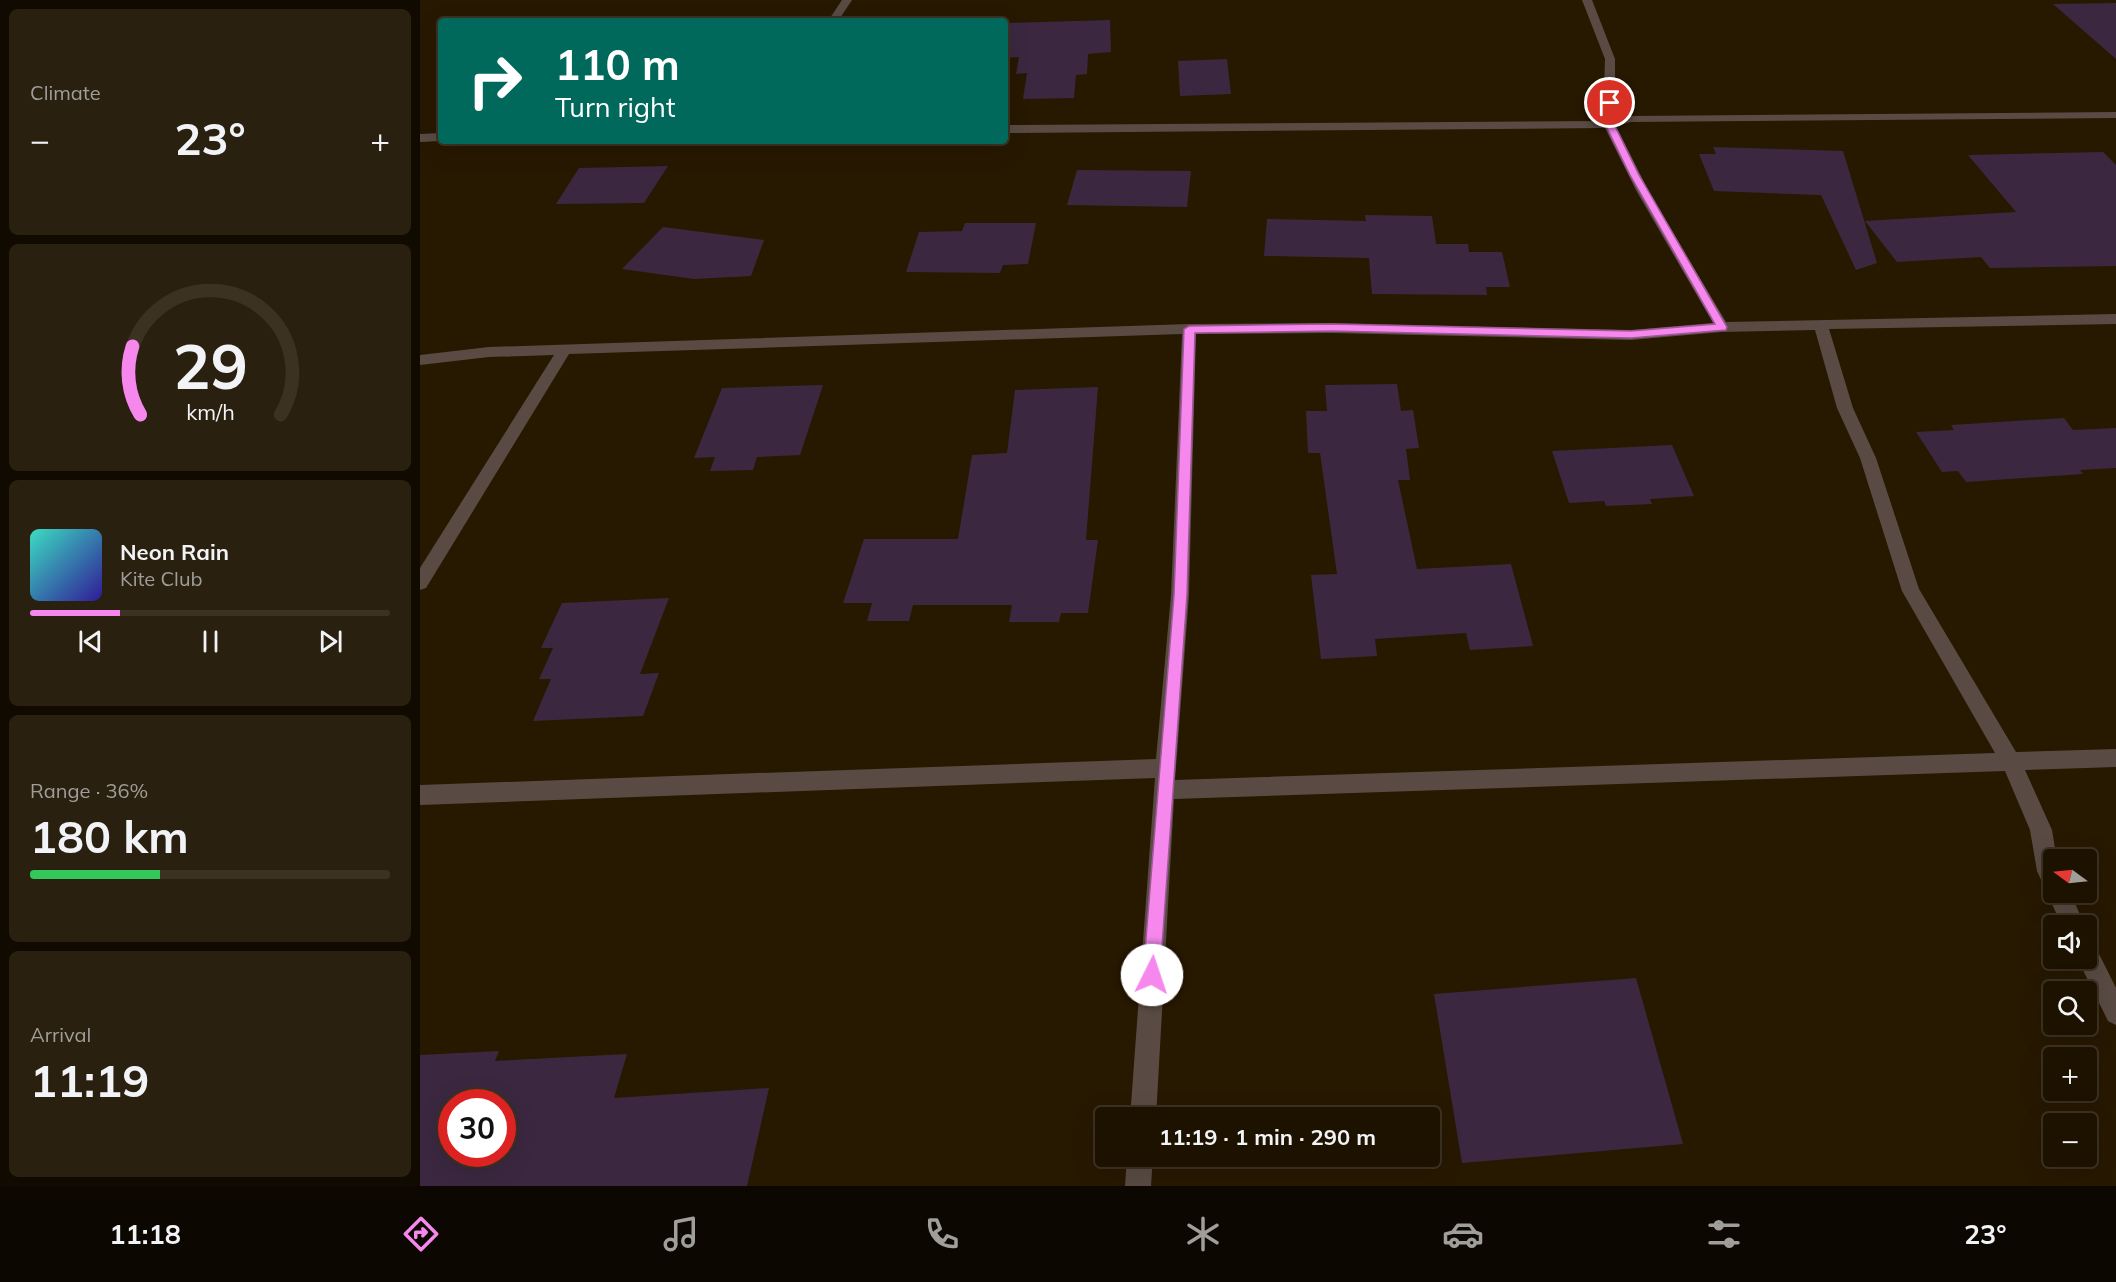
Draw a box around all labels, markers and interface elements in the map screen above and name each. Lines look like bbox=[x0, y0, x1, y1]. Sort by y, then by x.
text: 110 m bbox=[555, 38, 680, 91]
icon: right bbox=[456, 42, 534, 120]
pin bbox=[1584, 77, 1635, 128]
text: Climate bbox=[30, 80, 101, 105]
icon: arrive bbox=[1593, 86, 1626, 119]
text: Turn right bbox=[555, 90, 675, 124]
text: 23° bbox=[174, 110, 246, 166]
text: − bbox=[30, 119, 50, 160]
text: + bbox=[370, 119, 390, 160]
text: 29 bbox=[173, 326, 247, 405]
text: km/h bbox=[186, 398, 234, 425]
text: Neon Rain bbox=[120, 538, 229, 566]
text: Kite Club bbox=[120, 566, 202, 591]
icon: previous bbox=[74, 625, 107, 658]
icon: pause bbox=[194, 625, 227, 658]
icon: next bbox=[314, 625, 347, 658]
text: Range · 36% bbox=[30, 778, 148, 803]
text: 180 km bbox=[30, 808, 189, 864]
north arrow bbox=[2043, 849, 2097, 903]
map controls bbox=[2043, 849, 2097, 1167]
button: sound bbox=[2043, 915, 2097, 969]
position arrow bbox=[1120, 943, 1184, 1007]
button: search bbox=[2043, 981, 2097, 1035]
text: Arrival bbox=[30, 1022, 91, 1047]
button: + bbox=[2043, 1047, 2097, 1101]
text: 11:19 bbox=[30, 1052, 149, 1108]
speed limit sign: 30 bbox=[438, 1089, 516, 1167]
button: − bbox=[2043, 1113, 2097, 1167]
text: 11:19 · 1 min · 290 m bbox=[1159, 1123, 1376, 1151]
icon: directions bbox=[400, 1213, 442, 1255]
icon: music bbox=[660, 1213, 702, 1255]
icon: phone bbox=[921, 1213, 963, 1255]
icon: climate bbox=[1182, 1213, 1224, 1255]
icon: car bbox=[1442, 1213, 1484, 1255]
icon: filters bbox=[1703, 1213, 1745, 1255]
text: 11:18 bbox=[109, 1217, 181, 1251]
text: 23° bbox=[1964, 1217, 2007, 1251]

